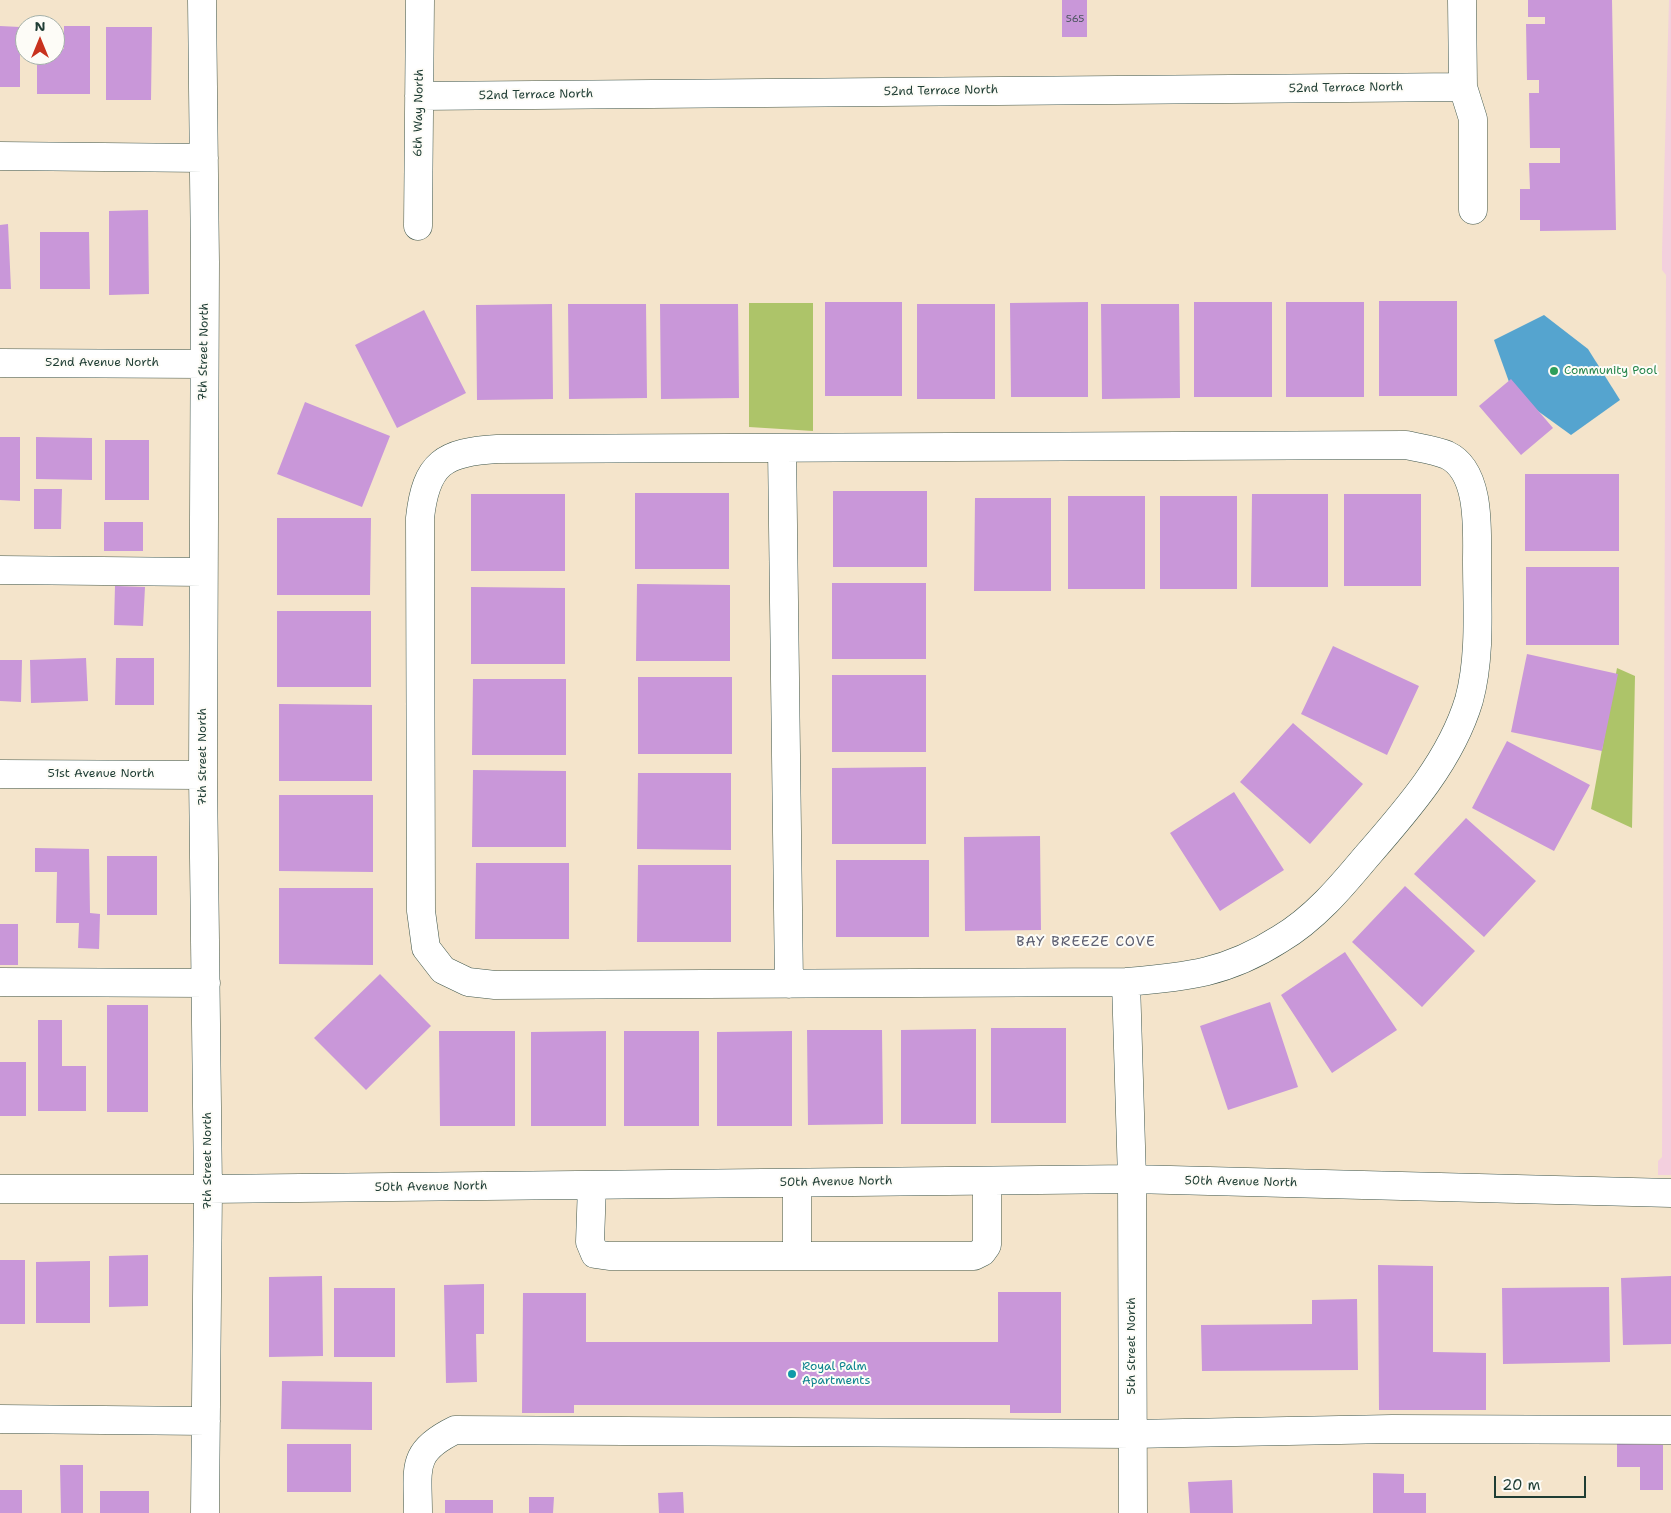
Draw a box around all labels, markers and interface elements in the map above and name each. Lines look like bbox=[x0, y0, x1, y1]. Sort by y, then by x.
house number: 565 bbox=[1066, 13, 1084, 25]
north arrow bbox=[15, 15, 65, 65]
text: N bbox=[34, 17, 46, 35]
street label: 6th Way North bbox=[411, 69, 427, 157]
street label: 52nd Terrace North bbox=[1289, 80, 1403, 96]
street label: 52nd Terrace North bbox=[884, 83, 998, 99]
street label: 52nd Terrace North bbox=[479, 87, 593, 103]
street label: 7th Street North bbox=[196, 303, 212, 401]
street label: 52nd Avenue North bbox=[45, 356, 159, 370]
place label: Community Pool bbox=[1564, 364, 1657, 378]
marker: Community Pool bbox=[1548, 365, 1560, 377]
street label: 7th Street North bbox=[196, 708, 210, 806]
street label: 51st Avenue North bbox=[48, 767, 154, 781]
district label: BAY BREEZE COVE bbox=[1014, 934, 1158, 950]
street label: 7th Street North bbox=[201, 1112, 215, 1210]
street label: 50th Avenue North bbox=[780, 1174, 892, 1190]
street label: 50th Avenue North bbox=[1185, 1174, 1297, 1190]
street label: 50th Avenue North bbox=[375, 1179, 487, 1195]
street label: 5th Street North bbox=[1125, 1297, 1139, 1395]
place label: Royal Palm Apartments bbox=[802, 1360, 871, 1388]
marker: Royal Palm Apartments bbox=[786, 1368, 798, 1380]
scale bar bbox=[1496, 1466, 1588, 1498]
text: 20 m bbox=[1502, 1475, 1541, 1495]

